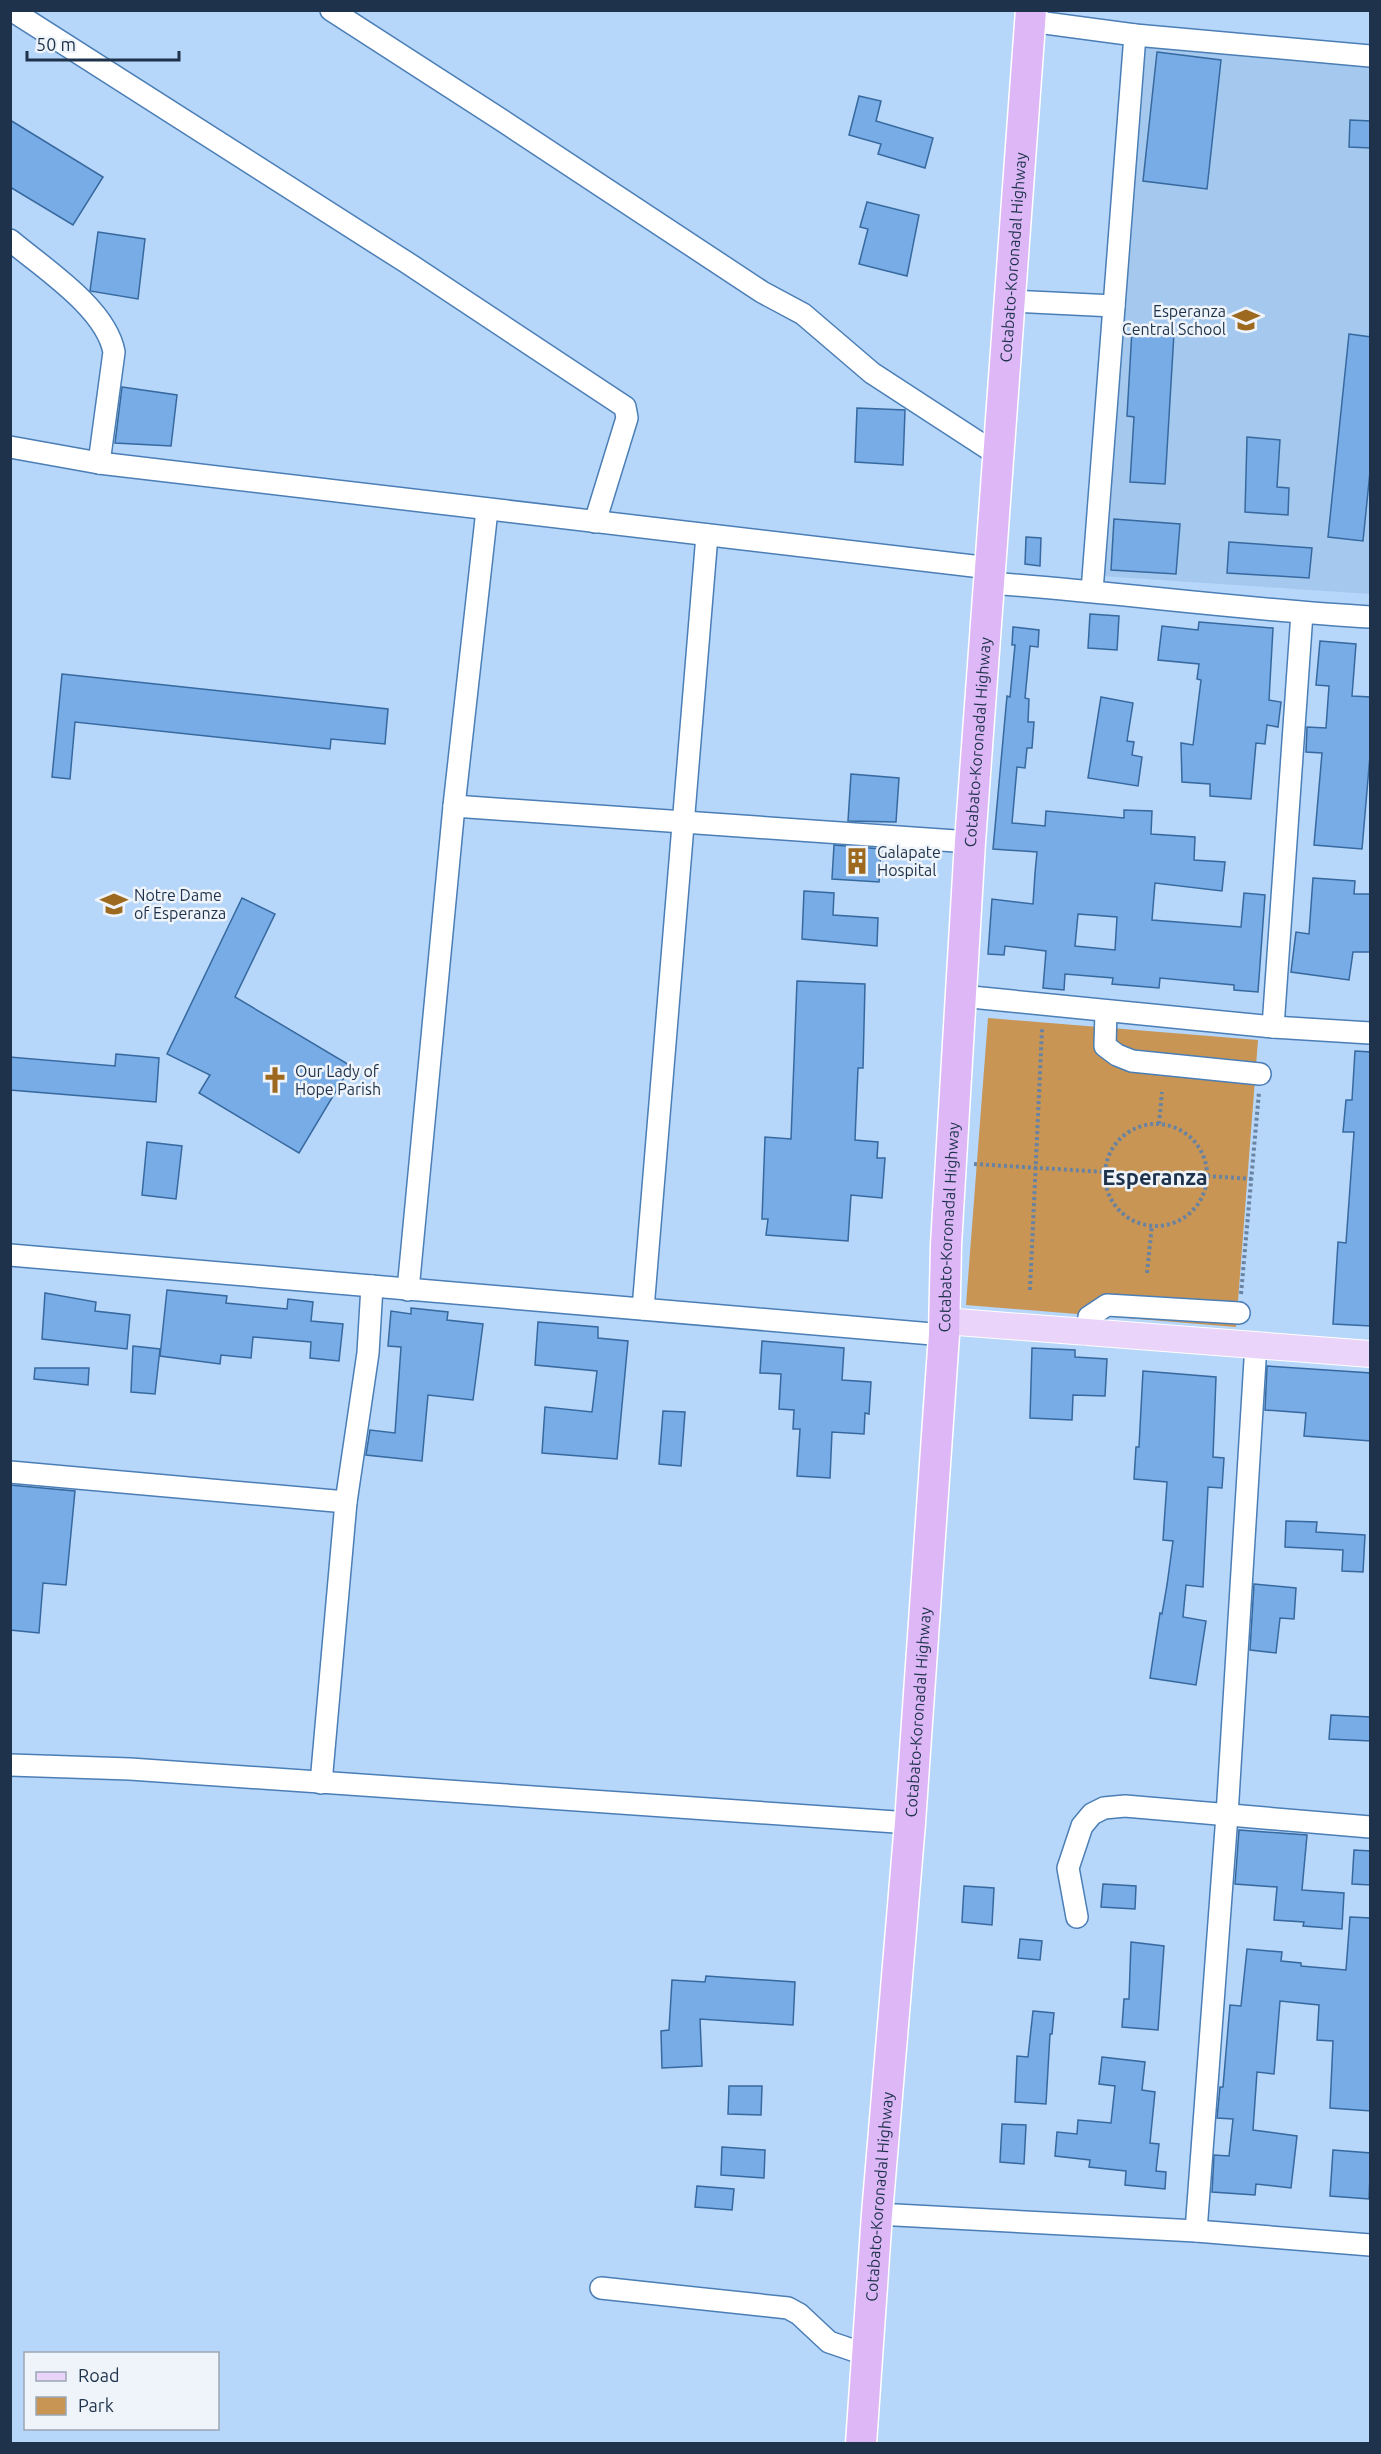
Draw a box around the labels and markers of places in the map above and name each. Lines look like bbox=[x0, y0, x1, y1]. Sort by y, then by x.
place label: Esperanza Central School bbox=[1122, 302, 1226, 338]
school or university icon: Esperanza Central School bbox=[1231, 305, 1261, 335]
place label: Galapate Hospital bbox=[877, 843, 941, 879]
building icon: Galapate Hospital bbox=[842, 846, 872, 876]
place label: Notre Dame of Esperanza bbox=[134, 886, 226, 922]
school or university icon: Notre Dame of Esperanza bbox=[99, 889, 129, 919]
place label: Our Lady of Hope Parish bbox=[295, 1062, 381, 1098]
church icon: Our Lady of Hope Parish bbox=[260, 1065, 290, 1095]

